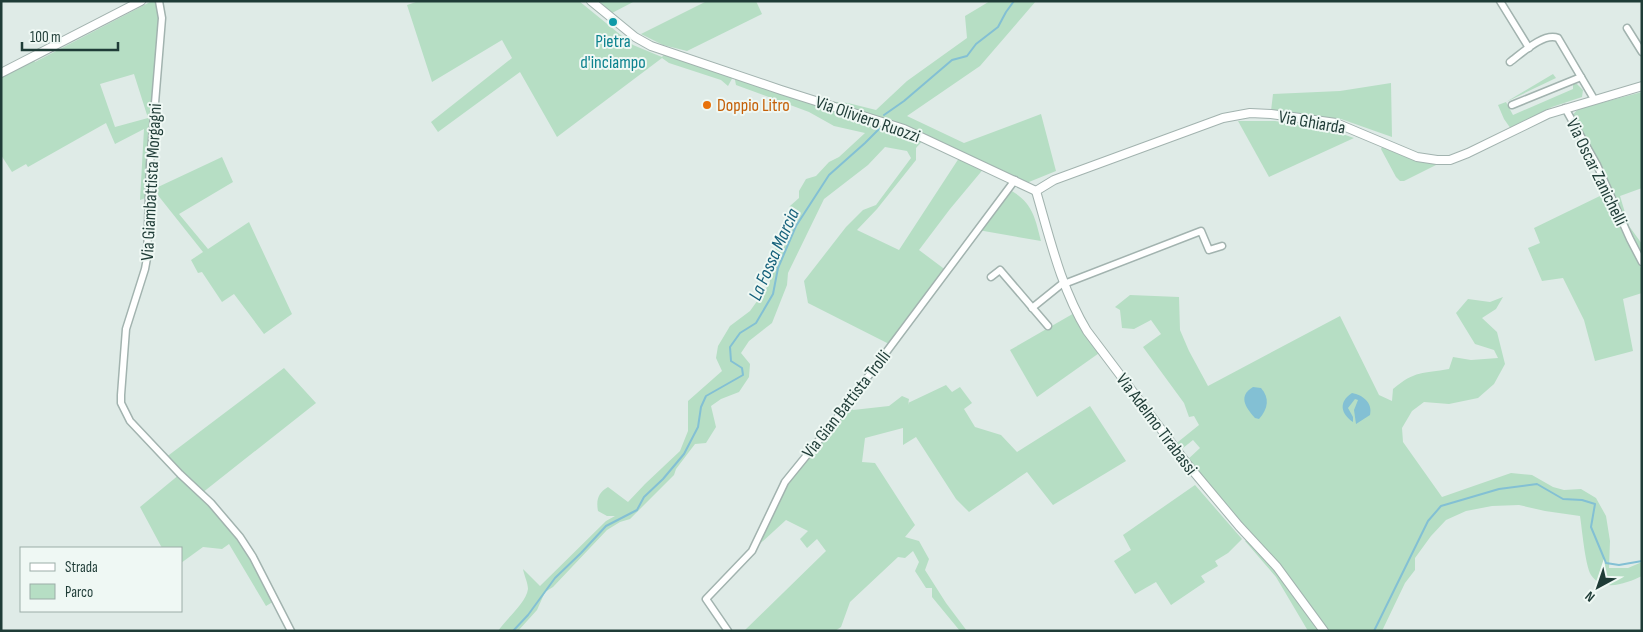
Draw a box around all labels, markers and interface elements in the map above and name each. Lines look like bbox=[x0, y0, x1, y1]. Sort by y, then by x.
marker: Pietra d'inciampo bbox=[607, 16, 619, 28]
scale bar bbox=[22, 20, 119, 52]
text: 100 m bbox=[30, 28, 61, 47]
place label: Pietra d'inciampo bbox=[580, 31, 646, 73]
street label: Via Oliviero Ruozzi bbox=[813, 92, 923, 147]
place label: Doppio Litro bbox=[717, 95, 790, 116]
marker: Doppio Litro bbox=[701, 99, 713, 111]
street label: Via Giambattista Morgagni bbox=[137, 103, 166, 261]
street label: Via Ghiarda bbox=[1277, 106, 1347, 139]
street label: Via Oscar Zanichelli bbox=[1562, 115, 1631, 229]
water label: La Fossa Marcia bbox=[744, 205, 805, 304]
street label: Via Gian Battista Trolli bbox=[798, 346, 895, 462]
street label: Via Adelmo Tirabassi bbox=[1112, 369, 1202, 479]
legend bbox=[20, 547, 182, 612]
text: Strada bbox=[65, 558, 98, 577]
north arrow bbox=[1573, 562, 1623, 612]
text: Parco bbox=[65, 583, 93, 602]
text: N bbox=[1582, 588, 1598, 605]

